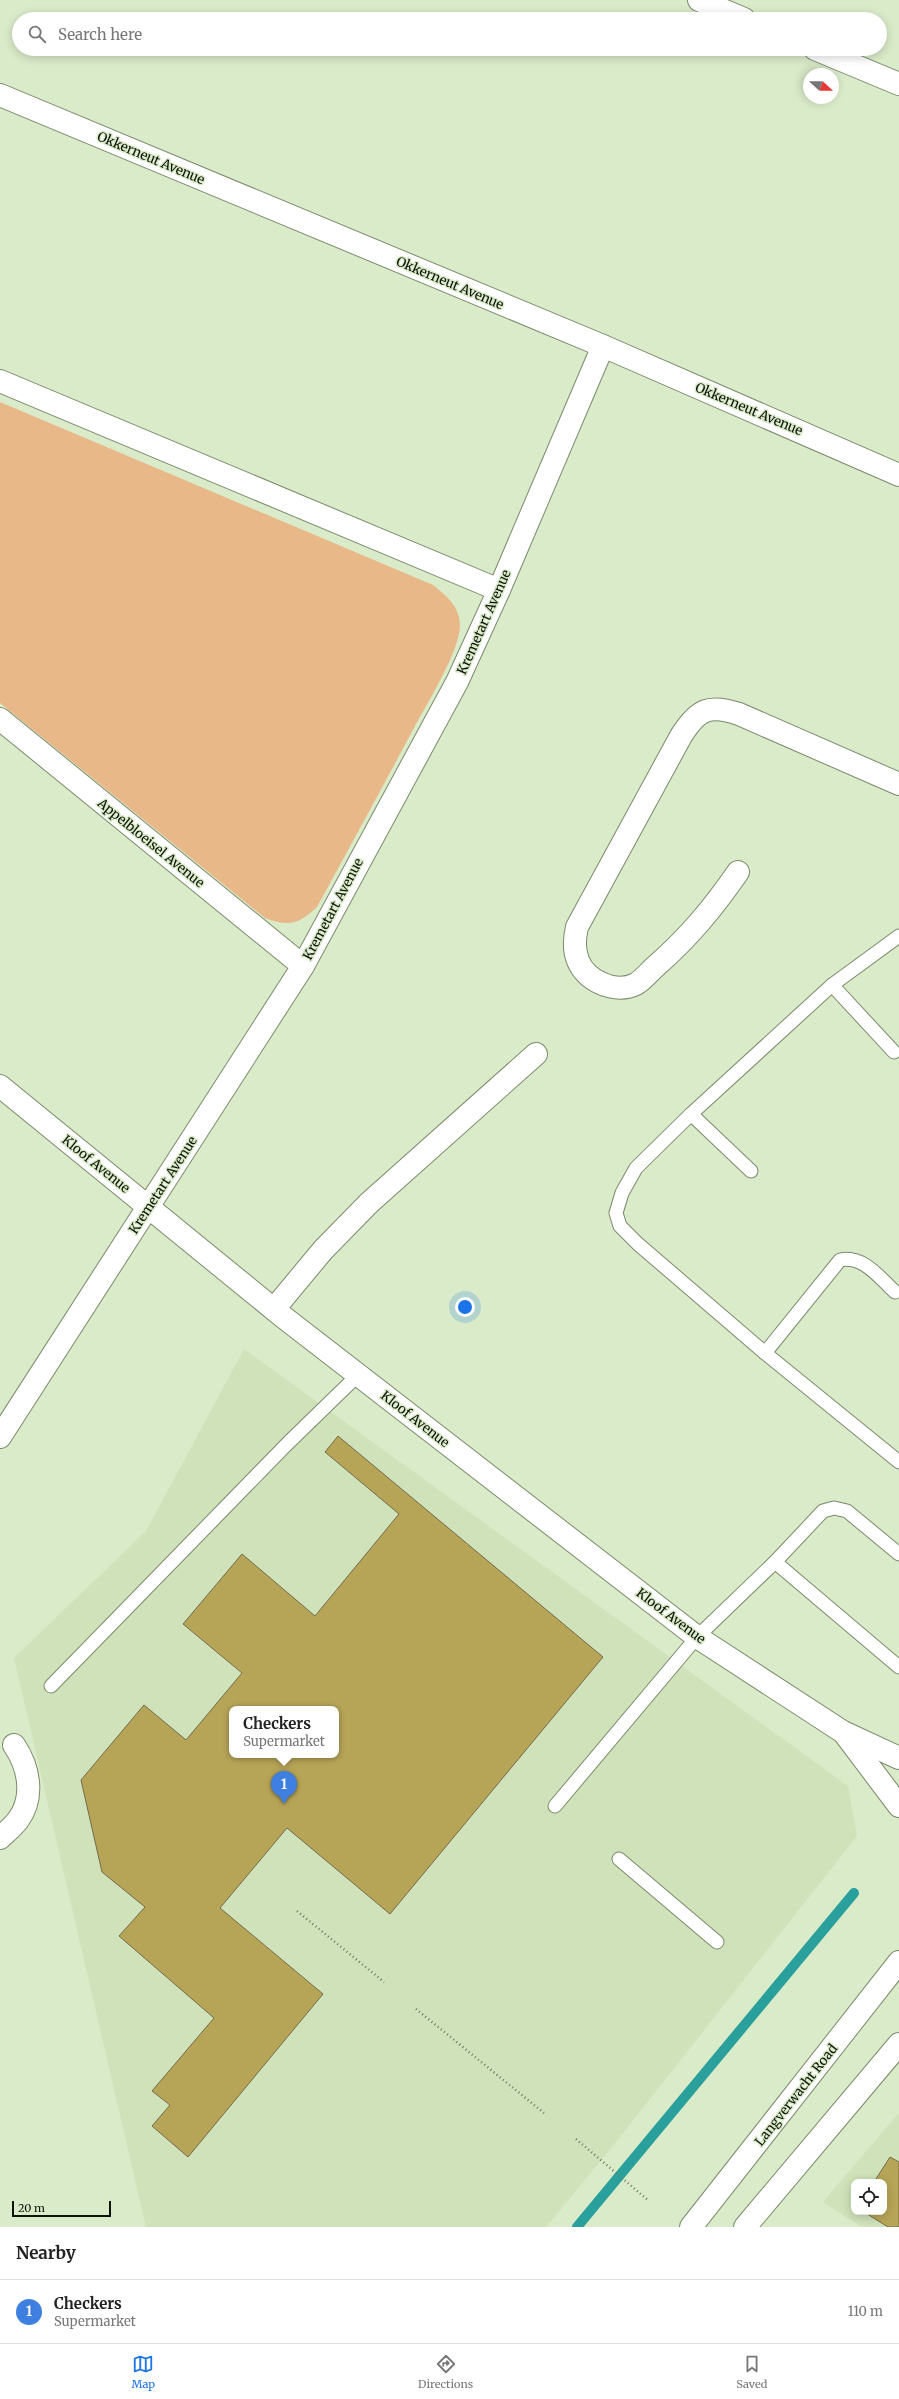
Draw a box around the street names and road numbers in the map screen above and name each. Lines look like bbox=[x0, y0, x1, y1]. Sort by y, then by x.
street label: Okkerneut Avenue bbox=[95, 128, 208, 188]
street label: Okkerneut Avenue bbox=[394, 253, 507, 313]
street label: Okkerneut Avenue bbox=[693, 379, 806, 439]
street label: Kremetart Avenue bbox=[453, 567, 515, 677]
street label: Appelbloeisel Avenue bbox=[93, 794, 208, 891]
street label: Kremetart Avenue bbox=[299, 855, 367, 963]
street label: Kloof Avenue bbox=[59, 1131, 134, 1197]
street label: Kremetart Avenue bbox=[125, 1133, 201, 1237]
street label: Kloof Avenue bbox=[377, 1387, 453, 1451]
street label: Kloof Avenue bbox=[633, 1584, 709, 1648]
street label: Langverwacht Road bbox=[751, 2040, 841, 2149]

